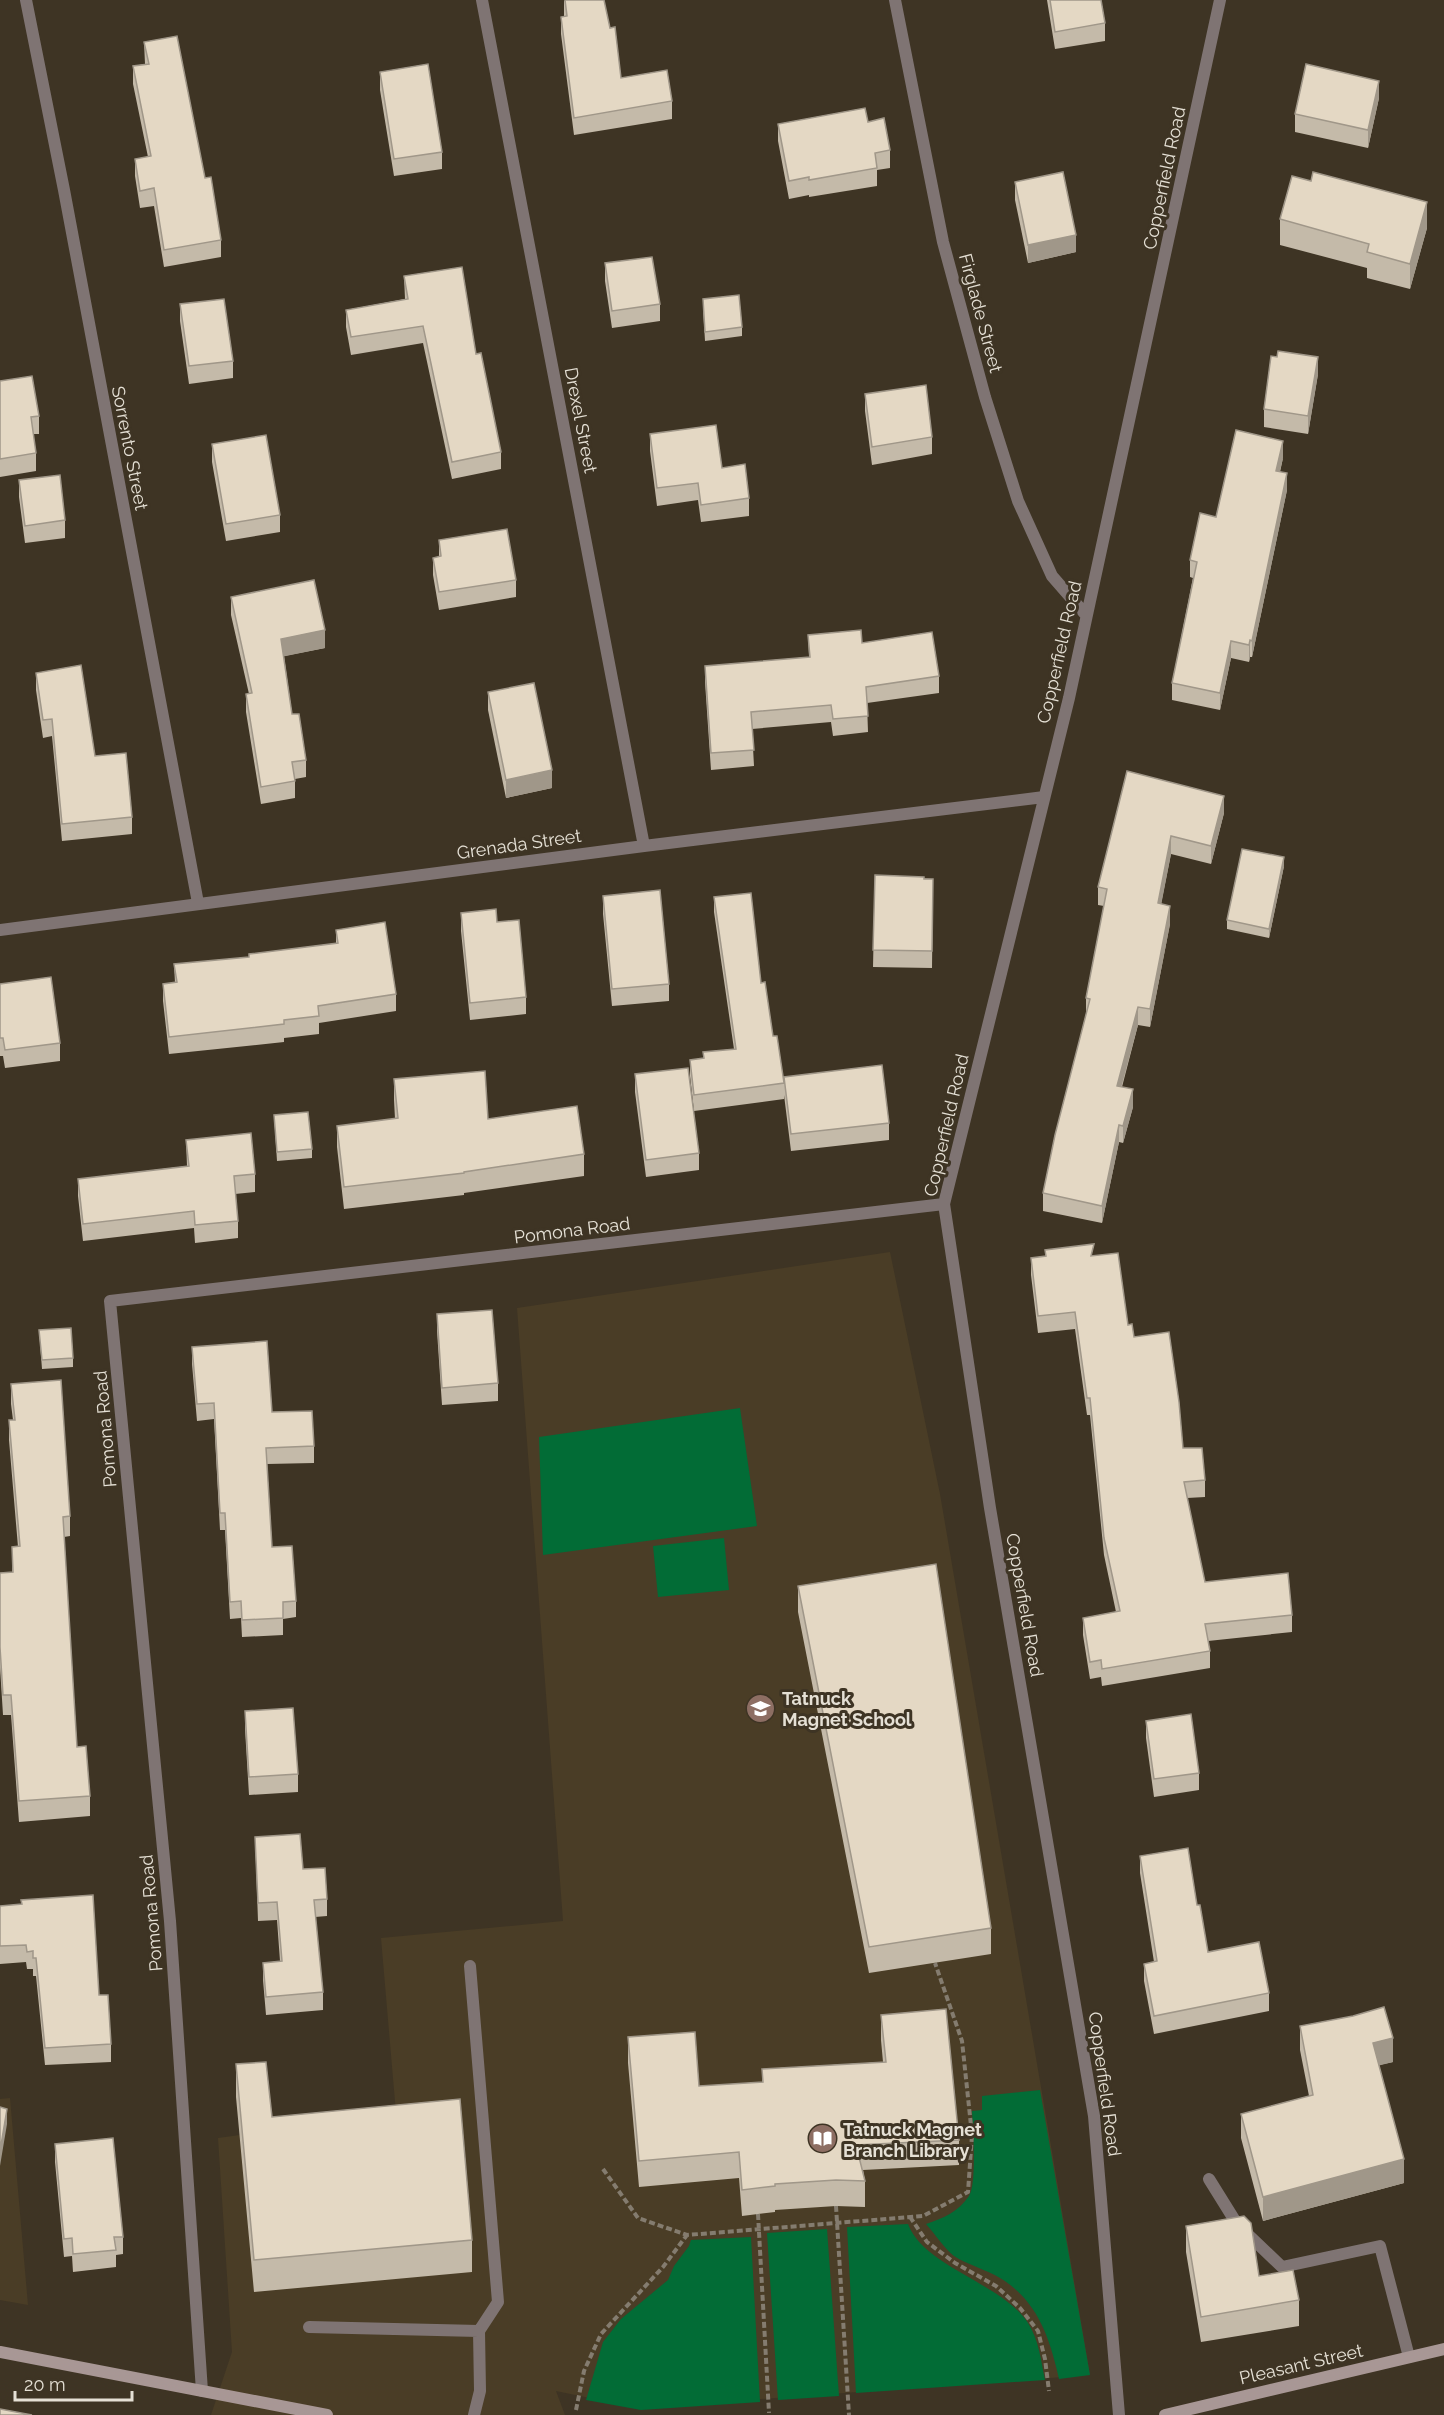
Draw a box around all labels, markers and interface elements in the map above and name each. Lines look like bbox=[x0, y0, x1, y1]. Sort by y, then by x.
street label: Copperfield Road bbox=[1139, 105, 1189, 251]
street label: Firglade Street bbox=[955, 251, 1007, 375]
street label: Drexel Street bbox=[560, 365, 602, 475]
street label: Sorrento Street bbox=[108, 384, 152, 512]
street label: Copperfield Road bbox=[1032, 579, 1086, 725]
street label: Grenada Street bbox=[455, 825, 583, 863]
street label: Copperfield Road bbox=[919, 1052, 973, 1198]
street label: Pomona Road bbox=[513, 1212, 631, 1248]
street label: Pomona Road bbox=[89, 1370, 121, 1488]
street label: Copperfield Road bbox=[1002, 1531, 1048, 1679]
place label: Tatnuck Magnet School bbox=[782, 1688, 912, 1730]
school or university icon: Tatnuck Magnet School bbox=[745, 1692, 777, 1724]
street label: Pomona Road bbox=[135, 1854, 167, 1972]
street label: Copperfield Road bbox=[1084, 2010, 1126, 2158]
place label: Tatnuck Magnet Branch Library bbox=[843, 2119, 982, 2161]
library icon: Tatnuck Magnet Branch Library bbox=[806, 2123, 838, 2155]
street label: Pleasant Street bbox=[1237, 2340, 1365, 2388]
scale bar bbox=[15, 2364, 132, 2402]
text: 20 m bbox=[24, 2374, 66, 2395]

